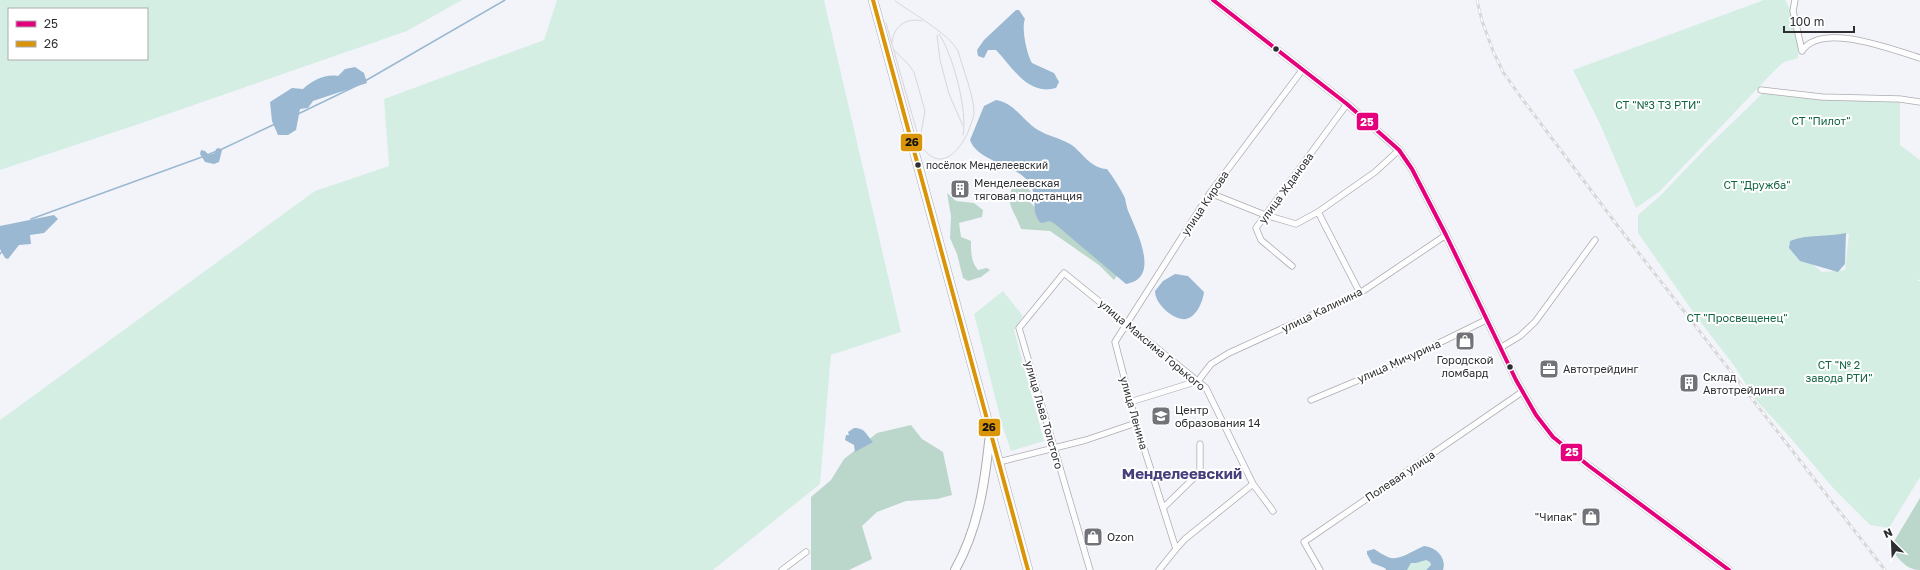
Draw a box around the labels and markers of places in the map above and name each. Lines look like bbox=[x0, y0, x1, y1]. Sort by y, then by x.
unlabelled marker bbox=[1271, 44, 1281, 54]
place label: посёлок Менделеевский bbox=[926, 159, 1048, 171]
marker: посёлок Менделеевский bbox=[913, 160, 923, 170]
place label: Менделеевская тяговая подстанция bbox=[974, 176, 1082, 202]
building icon: Менделеевская тяговая подстанция bbox=[949, 178, 971, 200]
shop icon: Городской ломбард bbox=[1454, 330, 1476, 352]
place label: Городской ломбард bbox=[1437, 353, 1493, 379]
office icon: Автотрейдинг bbox=[1538, 358, 1560, 380]
unlabelled marker bbox=[1505, 362, 1515, 372]
place label: Автотрейдинг bbox=[1563, 362, 1639, 375]
place label: Склад Автотрейдинга bbox=[1703, 370, 1785, 396]
building icon: Склад Автотрейдинга bbox=[1678, 372, 1700, 394]
place label: Центр образования 14 bbox=[1175, 403, 1261, 429]
school or university icon: Центр образования 14 bbox=[1150, 405, 1172, 427]
shop icon: "Чипак" bbox=[1580, 506, 1602, 528]
place label: "Чипак" bbox=[1535, 510, 1577, 523]
shop icon: Ozon bbox=[1082, 526, 1104, 548]
place label: Ozon bbox=[1107, 530, 1134, 543]

